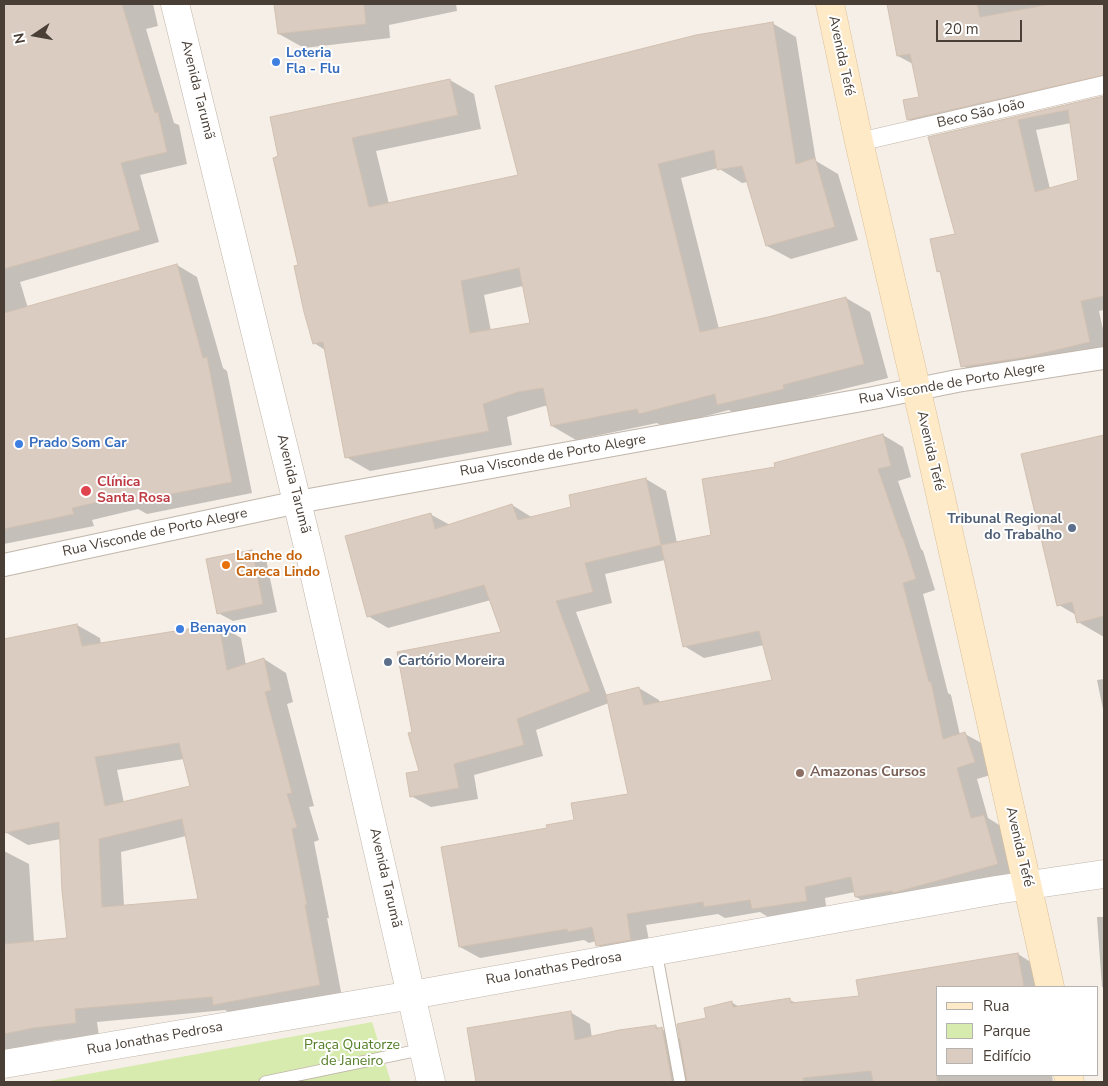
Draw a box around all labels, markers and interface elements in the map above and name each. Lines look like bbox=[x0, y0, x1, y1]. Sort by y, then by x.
north arrow bbox=[10, 10, 60, 60]
scale bar bbox=[938, 10, 1024, 42]
street label: Avenida Tefé bbox=[824, 14, 858, 98]
text: 20 m bbox=[944, 19, 979, 39]
text: N bbox=[9, 31, 30, 45]
street label: Avenida Tarumã bbox=[177, 39, 217, 141]
place label: Loteria Fla - Flu bbox=[286, 46, 340, 78]
marker: Loteria Fla - Flu bbox=[270, 56, 282, 68]
street label: Beco São João bbox=[935, 96, 1027, 132]
street label: Rua Visconde de Porto Alegre bbox=[858, 359, 1046, 409]
street label: Avenida Tefé bbox=[913, 409, 947, 493]
street label: Rua Visconde de Porto Alegre bbox=[459, 431, 647, 481]
street label: Avenida Tarumã bbox=[273, 433, 313, 535]
place label: Prado Som Car bbox=[29, 436, 127, 452]
marker: Prado Som Car bbox=[13, 438, 25, 450]
place label: Clínica Santa Rosa bbox=[97, 475, 170, 508]
marker: Clínica Santa Rosa bbox=[79, 484, 93, 498]
street label: Rua Visconde de Porto Alegre bbox=[61, 505, 249, 561]
place label: Tribunal Regional do Trabalho bbox=[947, 512, 1062, 544]
marker: Tribunal Regional do Trabalho bbox=[1066, 522, 1078, 534]
place label: Lanche do Careca Lindo bbox=[236, 549, 320, 582]
marker: Lanche do Careca Lindo bbox=[220, 559, 232, 571]
place label: Benayon bbox=[190, 621, 246, 637]
marker: Benayon bbox=[174, 623, 186, 635]
place label: Cartório Moreira bbox=[398, 654, 505, 670]
marker: Cartório Moreira bbox=[382, 656, 394, 668]
place label: Amazonas Cursos bbox=[810, 765, 926, 781]
marker: Amazonas Cursos bbox=[794, 767, 806, 779]
street label: Avenida Tefé bbox=[1002, 805, 1036, 889]
street label: Avenida Tarumã bbox=[365, 827, 405, 929]
street label: Rua Jonathas Pedrosa bbox=[485, 949, 623, 989]
legend bbox=[936, 986, 1098, 1076]
text: Rua bbox=[983, 996, 1009, 1016]
street label: Rua Jonathas Pedrosa bbox=[86, 1019, 224, 1059]
text: Parque bbox=[983, 1021, 1031, 1041]
park label: Praça Quatorze de Janeiro bbox=[304, 1038, 400, 1070]
text: Edifício bbox=[983, 1046, 1031, 1066]

